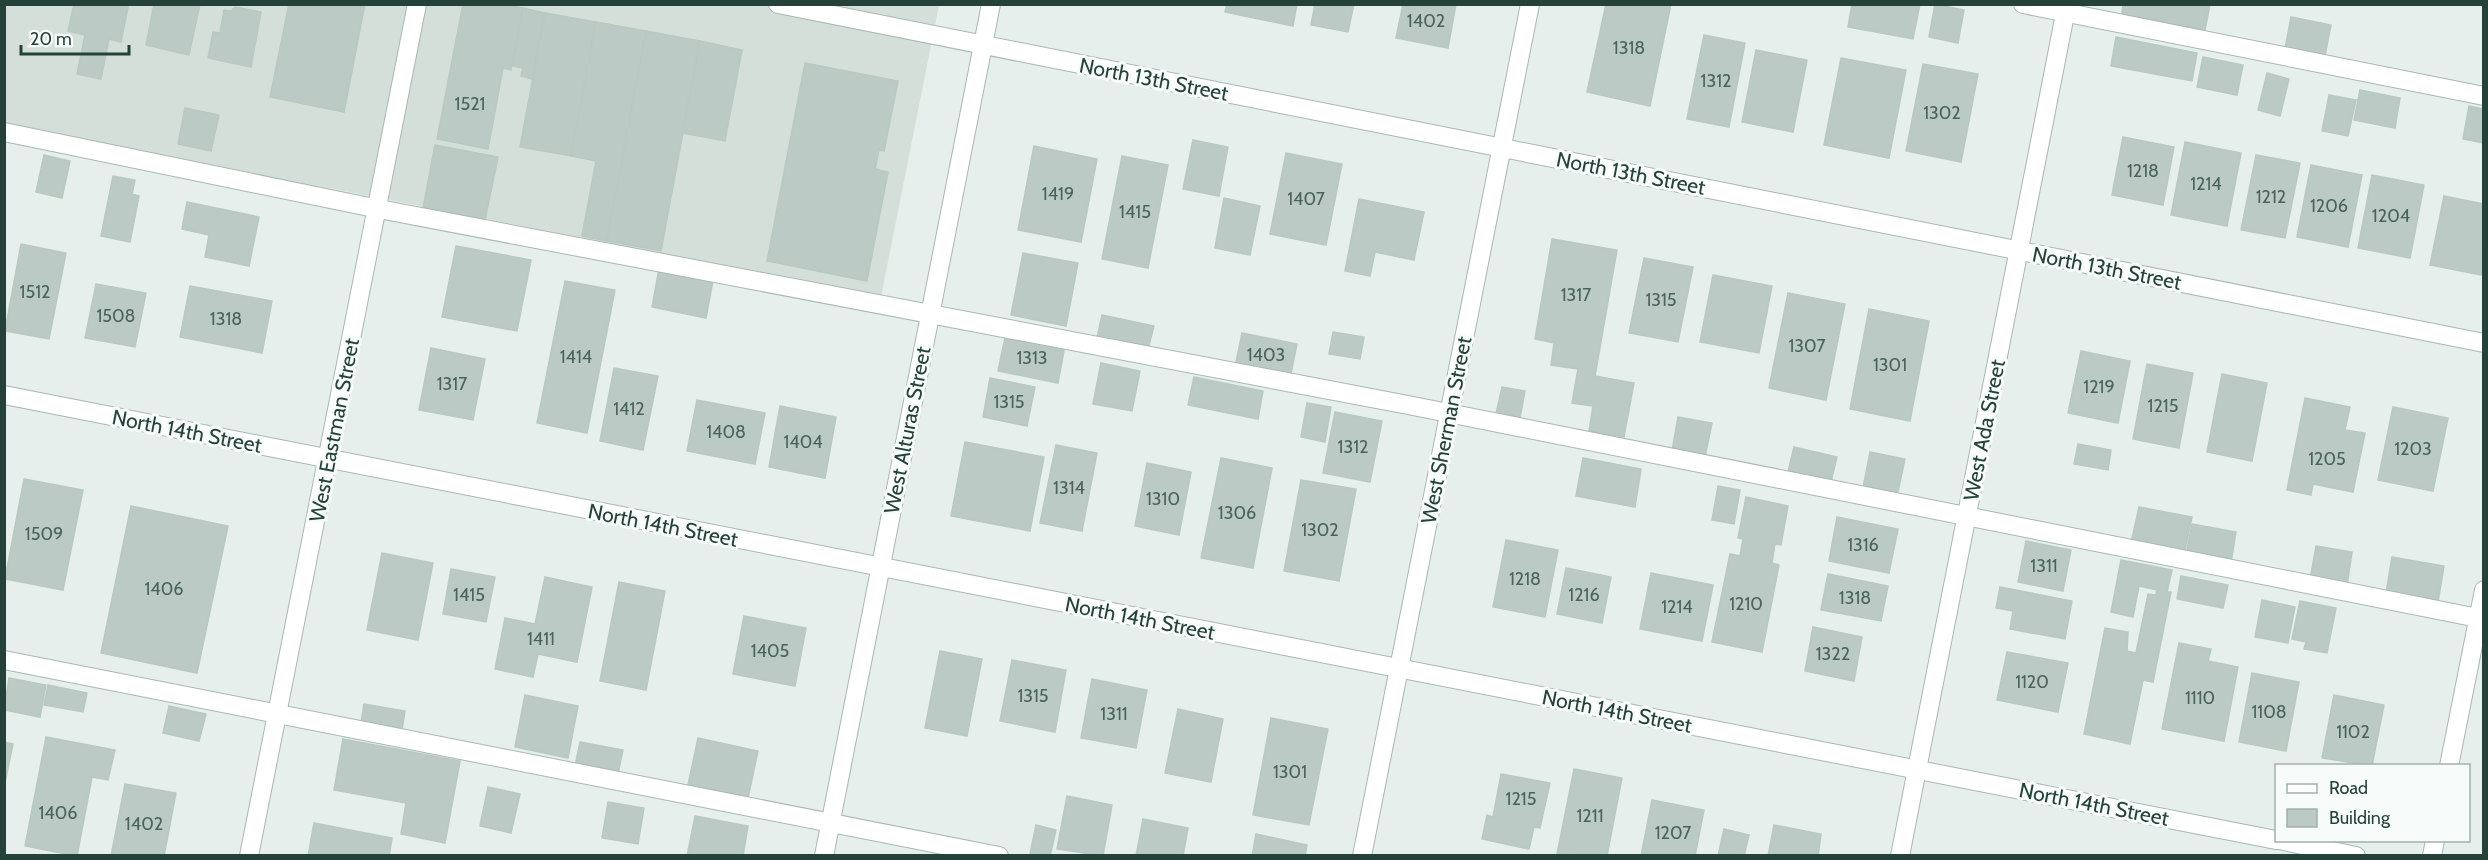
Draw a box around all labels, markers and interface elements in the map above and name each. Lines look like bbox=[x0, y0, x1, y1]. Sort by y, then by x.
house number: 1402 bbox=[1407, 10, 1445, 32]
scale bar bbox=[21, 18, 129, 56]
text: 20 m bbox=[30, 28, 72, 50]
house number: 1318 bbox=[1613, 37, 1645, 59]
street label: North 13th Street bbox=[1077, 52, 1231, 106]
house number: 1312 bbox=[1701, 70, 1731, 92]
house number: 1521 bbox=[455, 93, 485, 115]
house number: 1302 bbox=[1923, 102, 1961, 124]
street label: North 13th Street bbox=[1554, 146, 1708, 200]
house number: 1218 bbox=[2127, 160, 2159, 182]
house number: 1214 bbox=[2190, 173, 2222, 195]
house number: 1419 bbox=[1042, 183, 1074, 205]
house number: 1212 bbox=[2256, 186, 2286, 208]
house number: 1407 bbox=[1287, 188, 1325, 210]
house number: 1206 bbox=[2310, 195, 2348, 217]
house number: 1415 bbox=[1119, 201, 1151, 223]
house number: 1204 bbox=[2372, 205, 2410, 227]
street label: North 13th Street bbox=[2030, 241, 2184, 295]
house number: 1512 bbox=[20, 281, 50, 303]
house number: 1317 bbox=[1561, 284, 1591, 306]
house number: 1315 bbox=[1645, 289, 1677, 311]
house number: 1508 bbox=[96, 305, 136, 327]
house number: 1318 bbox=[210, 308, 242, 330]
street label: West Sherman Street bbox=[1416, 334, 1476, 526]
house number: 1307 bbox=[1788, 335, 1826, 357]
street label: West Eastman Street bbox=[304, 336, 364, 524]
street label: West Alturas Street bbox=[879, 344, 935, 516]
house number: 1403 bbox=[1247, 344, 1285, 366]
house number: 1414 bbox=[560, 346, 592, 368]
house number: 1313 bbox=[1016, 347, 1048, 369]
house number: 1301 bbox=[1873, 354, 1907, 376]
street label: West Ada Street bbox=[1958, 357, 2010, 503]
house number: 1317 bbox=[437, 373, 467, 395]
house number: 1219 bbox=[2083, 376, 2115, 398]
house number: 1315 bbox=[993, 391, 1025, 413]
house number: 1215 bbox=[2148, 395, 2178, 417]
house number: 1412 bbox=[613, 398, 645, 420]
street label: North 14th Street bbox=[110, 404, 264, 458]
house number: 1408 bbox=[706, 421, 746, 443]
house number: 1404 bbox=[783, 431, 823, 453]
house number: 1312 bbox=[1338, 436, 1368, 458]
house number: 1203 bbox=[2394, 438, 2432, 460]
house number: 1205 bbox=[2308, 448, 2346, 470]
house number: 1314 bbox=[1053, 477, 1085, 499]
house number: 1310 bbox=[1146, 488, 1180, 510]
street label: North 14th Street bbox=[586, 498, 740, 552]
house number: 1306 bbox=[1218, 502, 1256, 524]
house number: 1302 bbox=[1301, 519, 1339, 541]
house number: 1509 bbox=[25, 523, 63, 545]
house number: 1316 bbox=[1847, 534, 1879, 556]
house number: 1311 bbox=[2030, 555, 2058, 577]
house number: 1218 bbox=[1509, 568, 1541, 590]
house number: 1406 bbox=[144, 578, 184, 600]
house number: 1415 bbox=[453, 584, 485, 606]
house number: 1216 bbox=[1568, 584, 1600, 606]
house number: 1318 bbox=[1839, 587, 1871, 609]
street label: North 14th Street bbox=[1063, 591, 1217, 645]
house number: 1210 bbox=[1729, 593, 1763, 615]
house number: 1214 bbox=[1661, 596, 1693, 618]
house number: 1411 bbox=[527, 628, 555, 650]
house number: 1405 bbox=[751, 640, 789, 662]
house number: 1322 bbox=[1816, 643, 1850, 665]
house number: 1120 bbox=[2015, 671, 2049, 693]
street label: North 14th Street bbox=[1540, 684, 1694, 738]
house number: 1315 bbox=[1017, 685, 1049, 707]
house number: 1110 bbox=[2185, 687, 2215, 709]
house number: 1108 bbox=[2251, 701, 2287, 723]
house number: 1311 bbox=[1100, 703, 1128, 725]
house number: 1102 bbox=[2336, 721, 2370, 743]
house number: 1301 bbox=[1273, 761, 1307, 783]
legend bbox=[2275, 764, 2470, 842]
street label: North 14th Street bbox=[2017, 777, 2171, 831]
text: Road bbox=[2329, 777, 2368, 799]
house number: 1215 bbox=[1506, 788, 1536, 810]
house number: 1406 bbox=[38, 802, 78, 824]
house number: 1211 bbox=[1576, 805, 1604, 827]
text: Building bbox=[2329, 807, 2391, 829]
house number: 1402 bbox=[125, 813, 163, 835]
house number: 1207 bbox=[1655, 822, 1691, 844]

